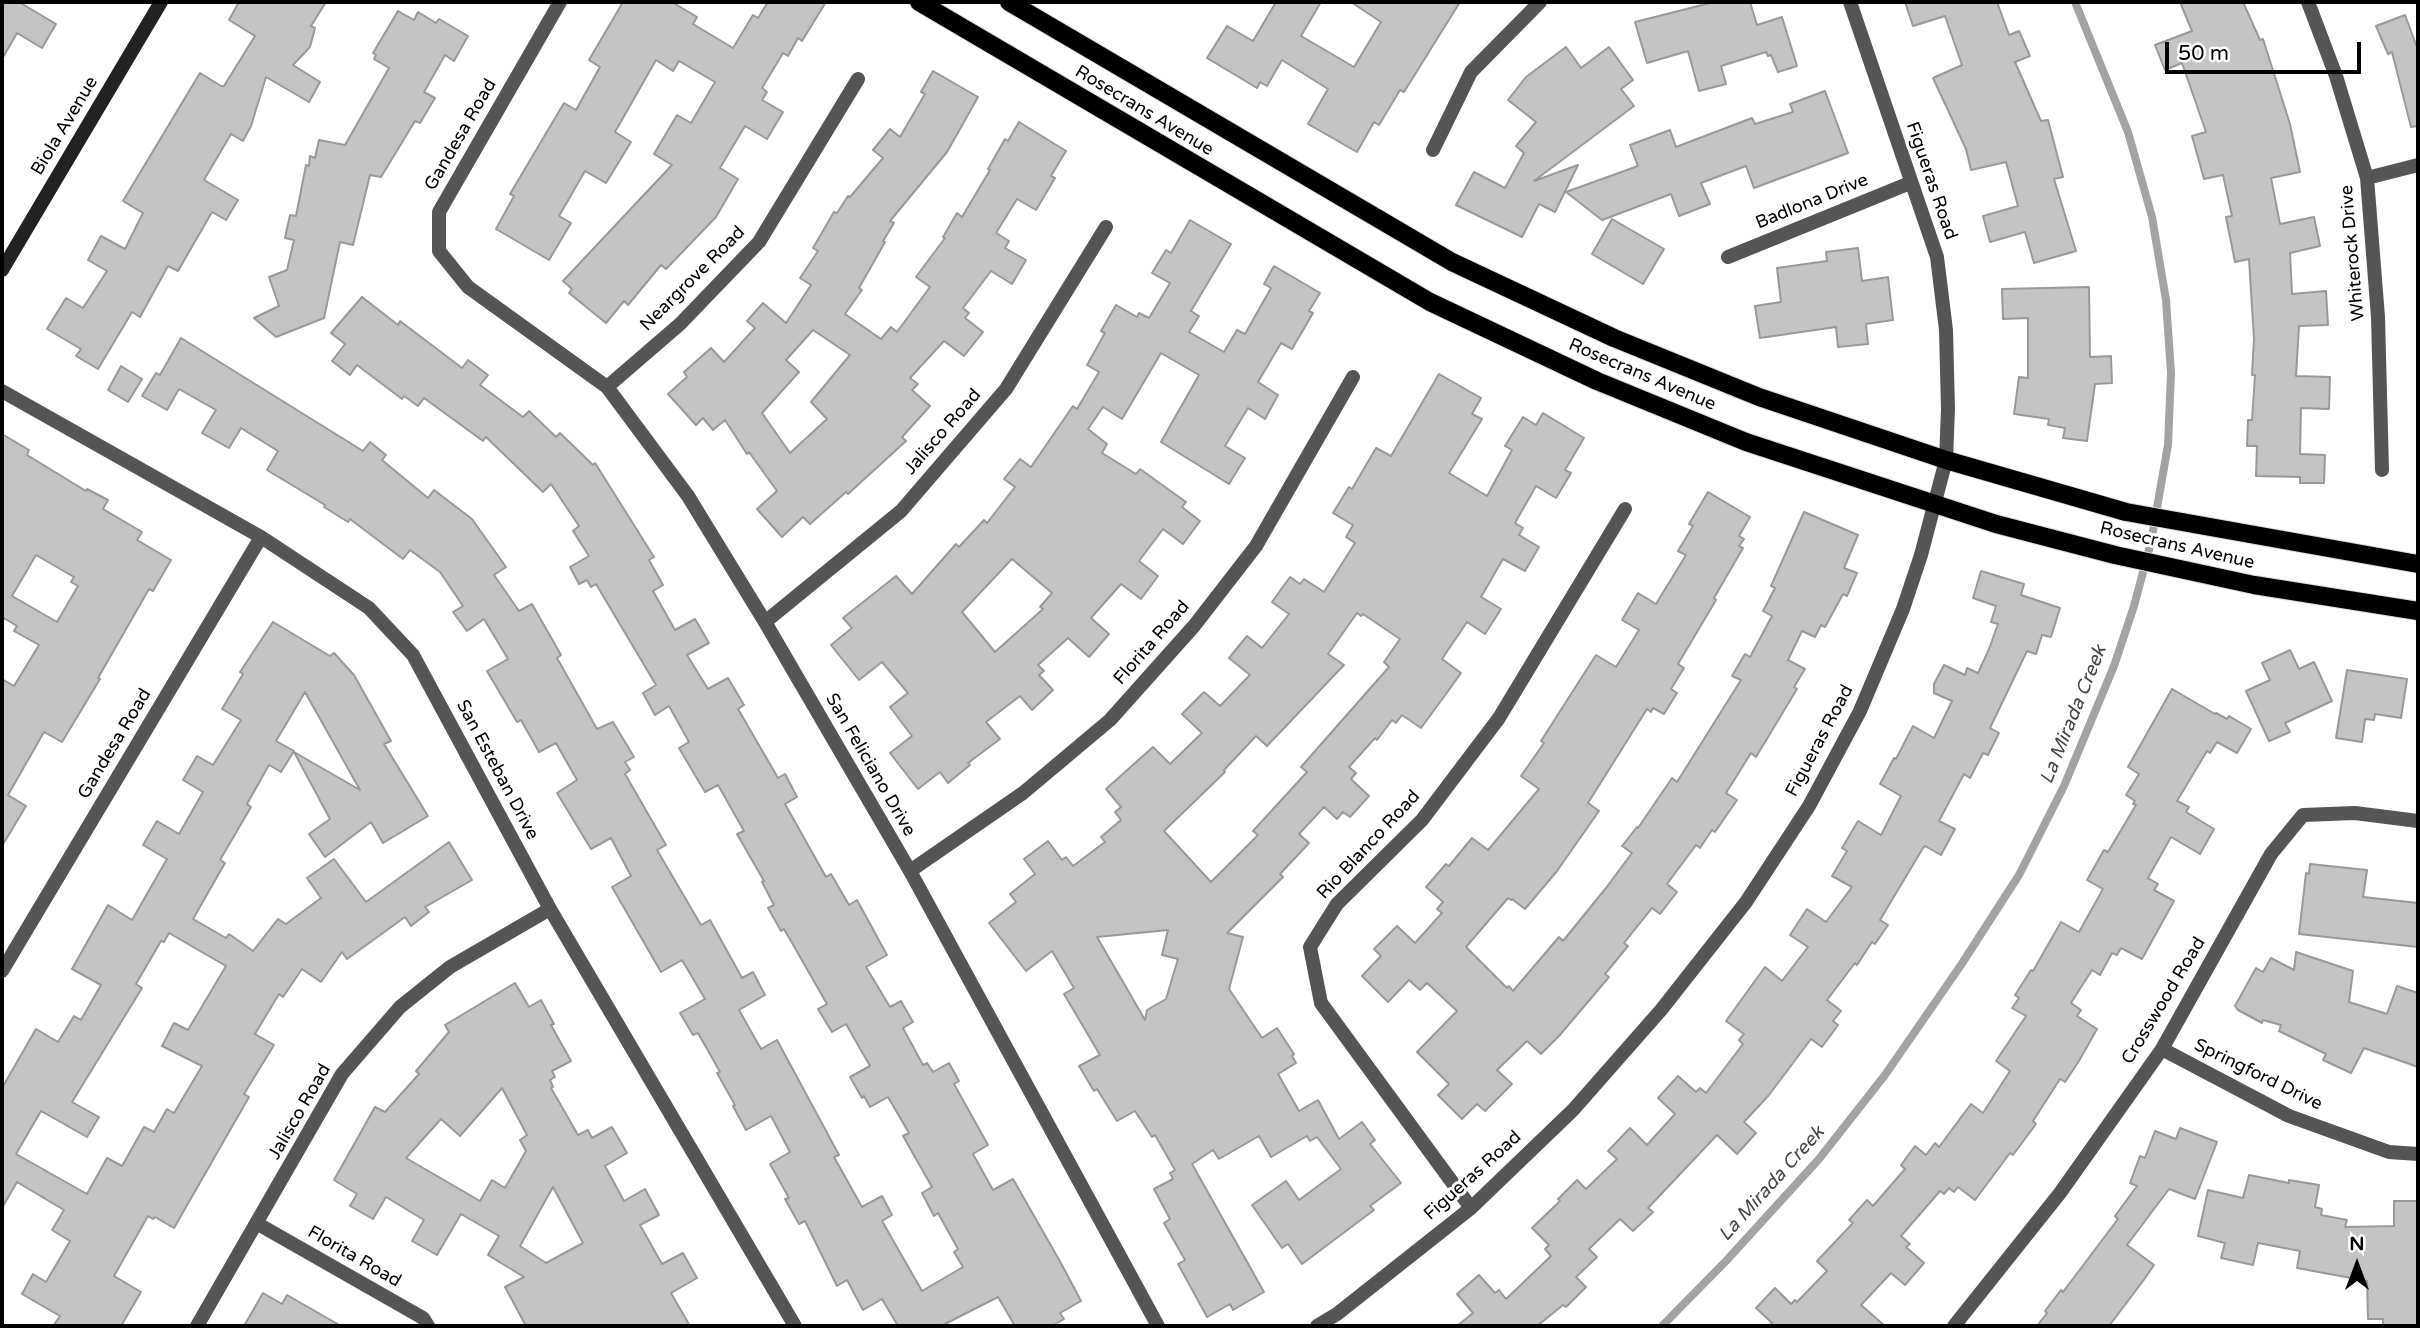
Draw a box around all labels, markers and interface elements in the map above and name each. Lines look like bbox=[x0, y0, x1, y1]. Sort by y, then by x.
scale bar bbox=[2168, 28, 2364, 72]
text: 50 m bbox=[2178, 41, 2229, 66]
street label: Rosecrans Avenue bbox=[1071, 61, 1217, 161]
street label: Biola Avenue bbox=[27, 73, 103, 179]
street label: Gandesa Road bbox=[420, 76, 502, 194]
street label: Figueras Road bbox=[1901, 119, 1961, 243]
street label: Badlona Drive bbox=[1753, 170, 1871, 234]
street label: Whiterock Drive bbox=[2336, 184, 2370, 322]
street label: Neargrove Road bbox=[636, 222, 750, 336]
street label: Rosecrans Avenue bbox=[1565, 334, 1719, 416]
street label: Jalisco Road bbox=[900, 385, 986, 479]
street label: Rosecrans Avenue bbox=[2098, 518, 2256, 574]
street label: Florita Road bbox=[1110, 596, 1194, 690]
water label: La Mirada Creek bbox=[2036, 643, 2112, 787]
street label: Figueras Road bbox=[1782, 681, 1858, 801]
street label: Gandesa Road bbox=[74, 685, 156, 803]
street label: San Feliciano Drive bbox=[820, 690, 920, 840]
street label: San Esteban Drive bbox=[451, 696, 543, 844]
street label: Rio Blanco Road bbox=[1313, 786, 1425, 904]
street label: Crosswood Road bbox=[2118, 934, 2210, 1068]
street label: Springford Drive bbox=[2190, 1035, 2326, 1115]
street label: Jalisco Road bbox=[264, 1060, 336, 1164]
water label: La Mirada Creek bbox=[1714, 1122, 1830, 1246]
street label: Figueras Road bbox=[1420, 1127, 1526, 1225]
street label: Florita Road bbox=[303, 1222, 405, 1292]
north arrow bbox=[2322, 1230, 2392, 1300]
text: N bbox=[2349, 1233, 2365, 1255]

